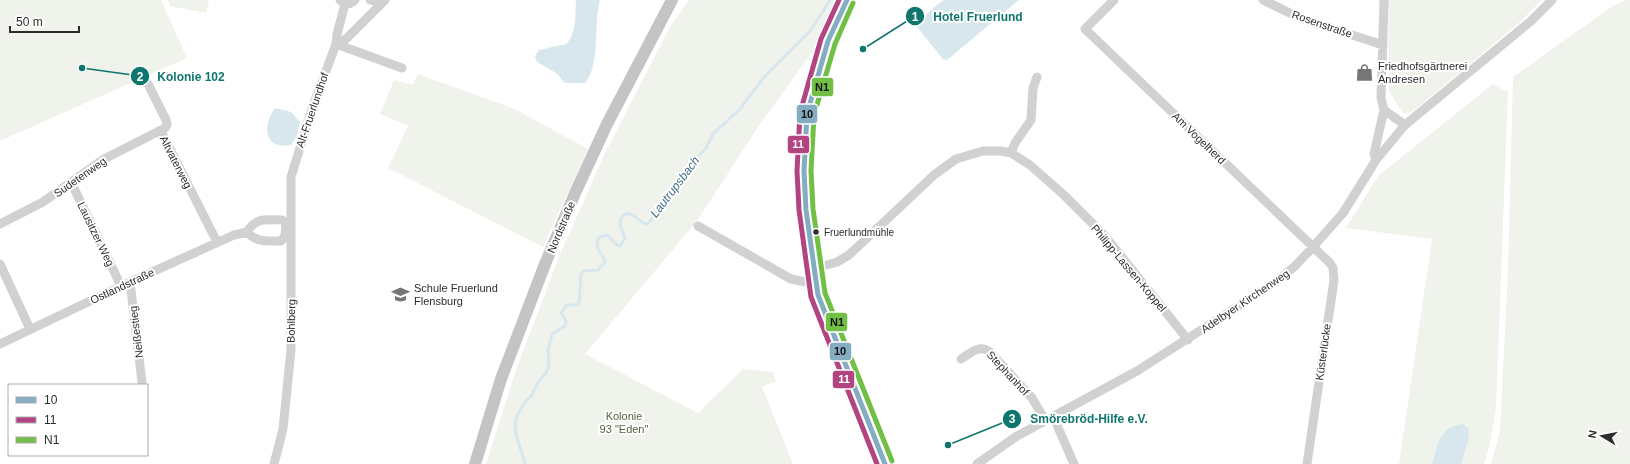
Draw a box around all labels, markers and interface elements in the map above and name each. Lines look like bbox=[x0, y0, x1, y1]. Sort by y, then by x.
callout: Hotel Fruerlund bbox=[905, 4, 1030, 28]
scale bar bbox=[10, 8, 79, 34]
street label: Rosenstraße bbox=[1290, 8, 1354, 40]
text: 1 bbox=[912, 10, 919, 24]
text: Hotel Fruerlund bbox=[933, 10, 1023, 24]
text: 50 m bbox=[16, 15, 43, 29]
place label: Friedhofsgärtnerei Andresen bbox=[1378, 60, 1467, 85]
shop icon: Friedhofsgärtnerei Andresen bbox=[1355, 62, 1375, 82]
callout: Kolonie 102 bbox=[130, 64, 233, 88]
text: 2 bbox=[137, 70, 144, 84]
text: Kolonie 102 bbox=[157, 70, 225, 84]
street label: Alt-Fruerlundhof bbox=[293, 70, 331, 149]
line badge: N1 bbox=[811, 77, 834, 97]
text: N1 bbox=[815, 81, 829, 93]
line badge: 10 bbox=[796, 104, 818, 124]
text: 10 bbox=[801, 108, 813, 120]
street label: Am Vogelherd bbox=[1170, 110, 1228, 166]
street label: Altvaterweg bbox=[158, 134, 194, 190]
line badge: 11 bbox=[787, 135, 810, 154]
text: 11 bbox=[792, 138, 804, 150]
water label: Lautrupsbach bbox=[648, 153, 703, 220]
street label: Sudetenweg bbox=[52, 155, 108, 199]
street label: Nordstraße bbox=[545, 199, 577, 255]
street label: Lausitzer Weg bbox=[75, 200, 117, 268]
street label: Philipp-Lassen-Koppel bbox=[1089, 222, 1169, 314]
marker: Fruerlundmühle bbox=[811, 227, 821, 237]
place label: Fruerlundmühle bbox=[824, 227, 894, 238]
street label: Ostlandstraße bbox=[88, 266, 156, 306]
street label: Adelbyer Kirchenweg bbox=[1199, 267, 1291, 335]
place label: Schule Fruerlund Flensburg bbox=[414, 282, 498, 307]
school or university icon: Schule Fruerlund Flensburg bbox=[391, 284, 411, 304]
street label: Bohlberg bbox=[285, 299, 297, 343]
street label: Neißestieg bbox=[127, 305, 145, 359]
line badge: N1 bbox=[825, 312, 848, 332]
text: N1 bbox=[830, 316, 844, 328]
street label: Küsterlücke bbox=[1313, 323, 1333, 381]
line badge: 10 bbox=[829, 342, 852, 361]
text: 10 bbox=[834, 345, 846, 357]
street label: Stephanhof bbox=[984, 348, 1032, 398]
line badge: 11 bbox=[832, 370, 855, 389]
text: 11 bbox=[838, 373, 850, 385]
legend bbox=[8, 384, 148, 456]
text: 10 bbox=[44, 393, 58, 407]
callout: Smörebröd-Hilfe e.V. bbox=[1002, 407, 1156, 431]
park label: Kolonie 93 "Eden" bbox=[600, 410, 648, 435]
text: 3 bbox=[1009, 412, 1016, 426]
text: Smörebröd-Hilfe e.V. bbox=[1030, 412, 1148, 426]
text: 11 bbox=[44, 413, 57, 427]
north arrow bbox=[1582, 416, 1622, 456]
text: N bbox=[1586, 429, 1599, 439]
text: N1 bbox=[44, 433, 60, 447]

